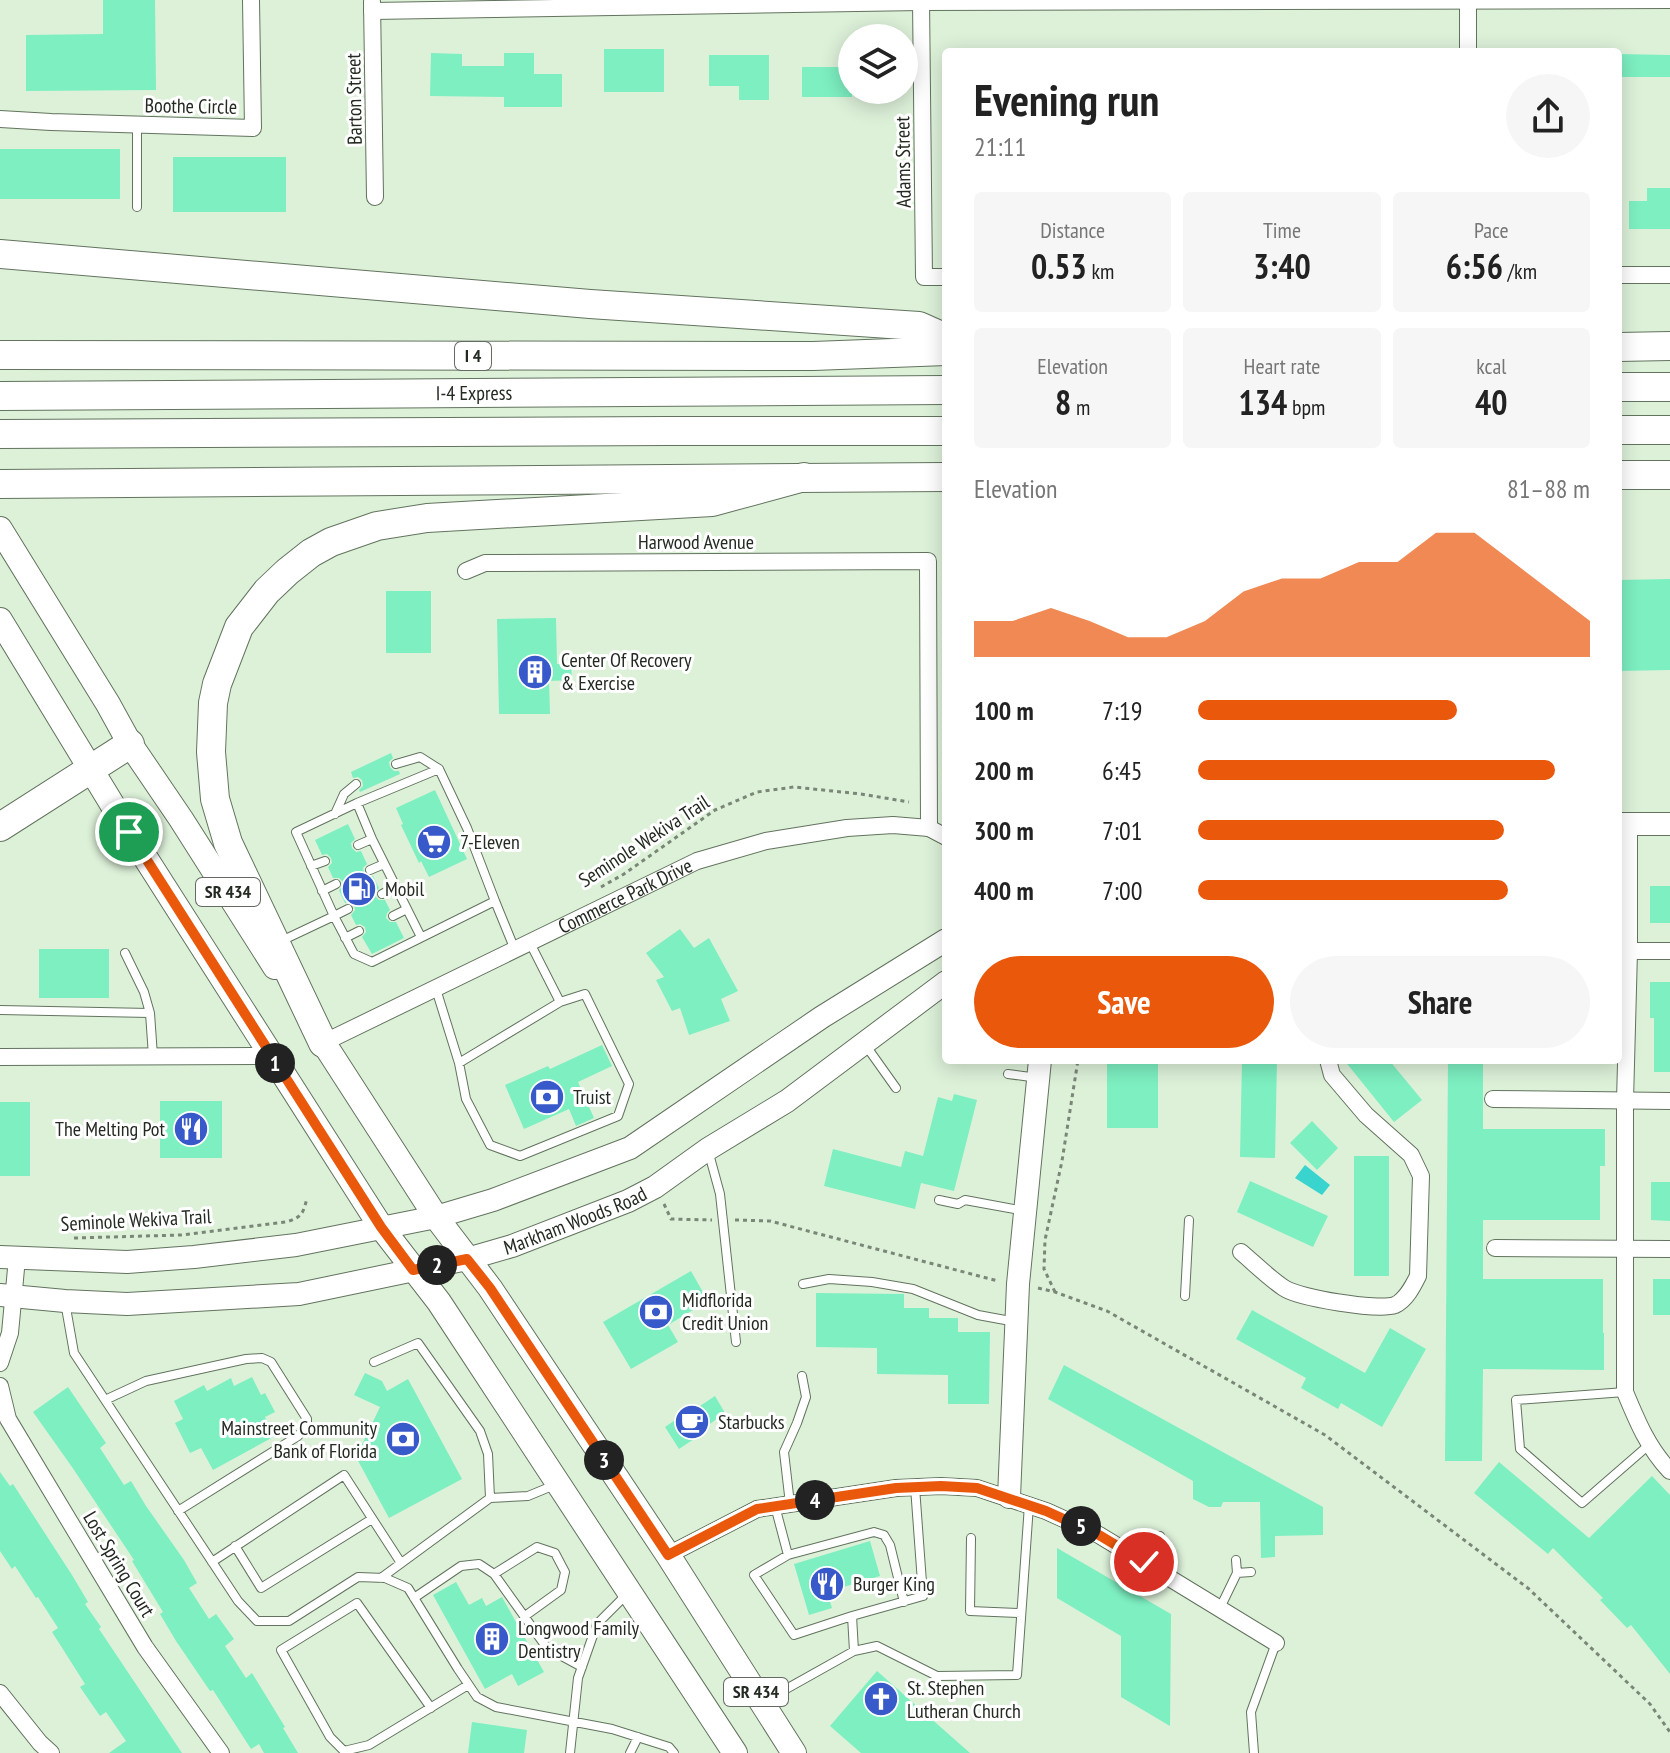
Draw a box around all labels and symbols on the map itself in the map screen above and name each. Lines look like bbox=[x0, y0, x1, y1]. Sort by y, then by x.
street label: Barton Street bbox=[340, 52, 368, 145]
street label: Boothe Circle bbox=[145, 92, 237, 120]
street label: Adams Street bbox=[889, 116, 917, 208]
road number: I 4 bbox=[455, 342, 491, 370]
street label: I-4 Express bbox=[436, 380, 513, 406]
street label: Harwood Avenue bbox=[638, 529, 754, 555]
place label: Center Of Recovery & Exercise bbox=[561, 647, 692, 696]
building icon: Center Of Recovery & Exercise bbox=[516, 653, 554, 691]
street label: Seminole Wekiva Trail bbox=[574, 789, 715, 893]
pin bbox=[95, 798, 163, 866]
supermarket icon: 7-Eleven bbox=[415, 823, 453, 861]
place label: 7-Eleven bbox=[460, 829, 520, 855]
street label: Commerce Park Drive bbox=[554, 852, 697, 940]
fuel station icon: Mobil bbox=[340, 870, 378, 908]
place label: Mobil bbox=[385, 876, 424, 902]
road number: SR 434 bbox=[196, 878, 260, 906]
pin: 1 bbox=[255, 1043, 295, 1083]
bank icon: Truist bbox=[528, 1078, 566, 1116]
place label: Truist bbox=[573, 1084, 612, 1110]
restaurant icon: The Melting Pot bbox=[172, 1110, 210, 1148]
place label: The Melting Pot bbox=[55, 1116, 165, 1142]
street label: Markham Woods Road bbox=[501, 1181, 651, 1261]
street label: Seminole Wekiva Trail bbox=[60, 1203, 212, 1237]
pin: 2 bbox=[417, 1245, 457, 1285]
place label: Midflorida Credit Union bbox=[682, 1287, 768, 1336]
bank icon: Midflorida Credit Union bbox=[637, 1293, 675, 1331]
cafe icon: Starbucks bbox=[673, 1403, 711, 1441]
place label: Starbucks bbox=[718, 1409, 785, 1435]
place label: Mainstreet Community Bank of Florida bbox=[221, 1415, 377, 1464]
bank icon: Mainstreet Community Bank of Florida bbox=[384, 1420, 422, 1458]
pin: 3 bbox=[584, 1440, 624, 1480]
pin: 4 bbox=[795, 1480, 835, 1520]
street label: Lost Spring Court bbox=[77, 1506, 161, 1622]
pin: 5 bbox=[1061, 1506, 1101, 1546]
pin bbox=[1110, 1528, 1178, 1596]
restaurant icon: Burger King bbox=[808, 1565, 846, 1603]
place label: Burger King bbox=[853, 1571, 935, 1597]
place label: Longwood Family Dentistry bbox=[518, 1615, 640, 1664]
building icon: Longwood Family Dentistry bbox=[473, 1620, 511, 1658]
place label: St. Stephen Lutheran Church bbox=[907, 1675, 1021, 1724]
road number: SR 434 bbox=[724, 1678, 788, 1706]
church icon: St. Stephen Lutheran Church bbox=[862, 1680, 900, 1718]

